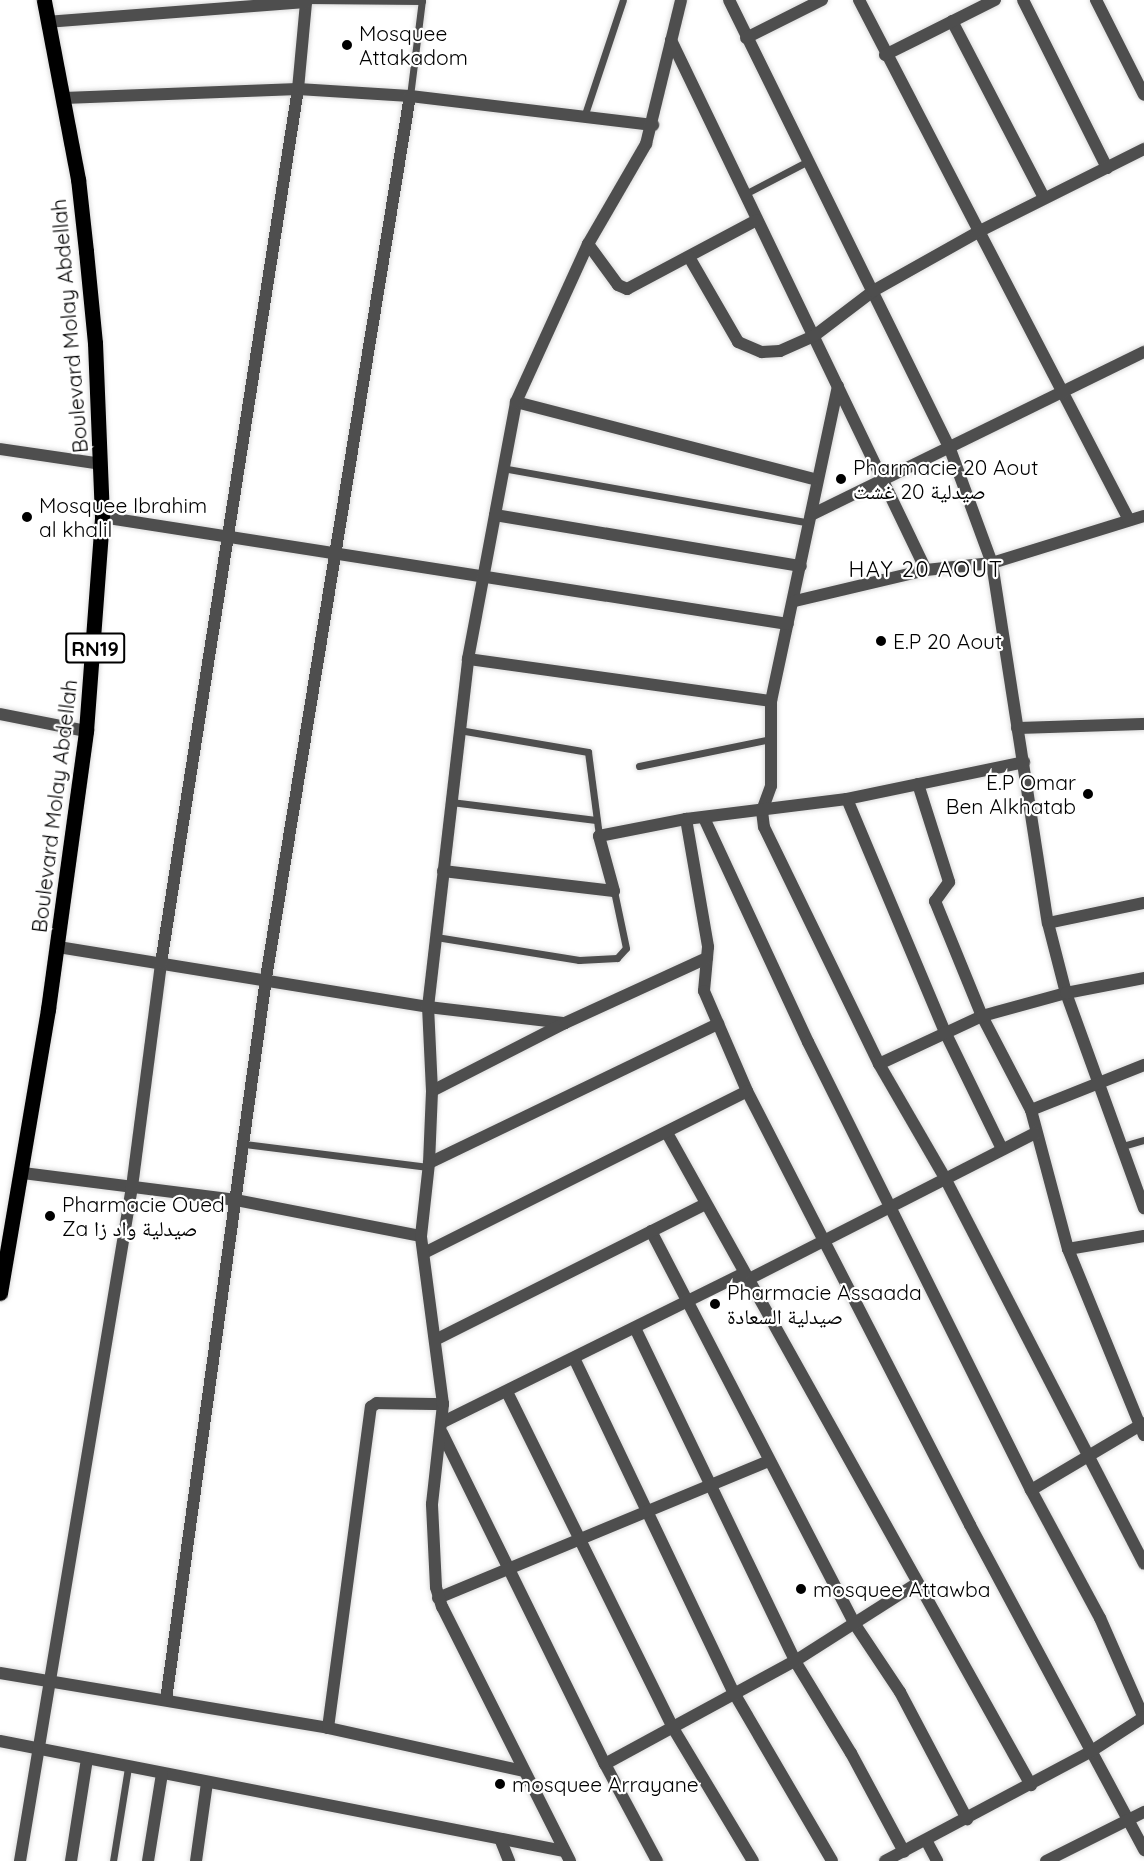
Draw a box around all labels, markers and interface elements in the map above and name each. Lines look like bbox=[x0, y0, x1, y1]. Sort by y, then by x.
place label: Mosquee Attakadom bbox=[359, 20, 468, 70]
marker: Mosquee Attakadom bbox=[340, 38, 354, 52]
street label: Boulevard Molay Abdellah bbox=[45, 198, 93, 454]
place label: Pharmacie 20 Aout صيدلية 20 غشت bbox=[853, 454, 1038, 504]
marker: Pharmacie 20 Aout صيدلية 20 غشت bbox=[834, 472, 848, 486]
place label: Mosquee Ibrahim al khalil bbox=[39, 492, 207, 542]
marker: Mosquee Ibrahim al khalil bbox=[20, 510, 34, 524]
district label: HAY 20 AOUT bbox=[848, 557, 1004, 583]
place label: E.P 20 Aout bbox=[893, 628, 1002, 654]
road number: RN19 bbox=[65, 631, 125, 665]
marker: E.P 20 Aout bbox=[874, 634, 888, 648]
street label: Boulevard Molay Abdellah bbox=[26, 678, 82, 934]
place label: E.P Omar Ben Alkhatab bbox=[946, 769, 1076, 819]
marker: E.P Omar Ben Alkhatab bbox=[1081, 787, 1095, 801]
place label: Pharmacie Oued Za صيدلية واد زا bbox=[62, 1191, 225, 1241]
marker: Pharmacie Oued Za صيدلية واد زا bbox=[43, 1209, 57, 1223]
place label: Pharmacie Assaada صيدلية السعادة bbox=[727, 1279, 922, 1329]
marker: Pharmacie Assaada صيدلية السعادة bbox=[708, 1297, 722, 1311]
place label: mosquee Attawba bbox=[813, 1576, 990, 1602]
marker: mosquee Attawba bbox=[794, 1582, 808, 1596]
place label: mosquee Arrayane bbox=[512, 1771, 699, 1797]
marker: mosquee Arrayane bbox=[493, 1777, 507, 1791]

